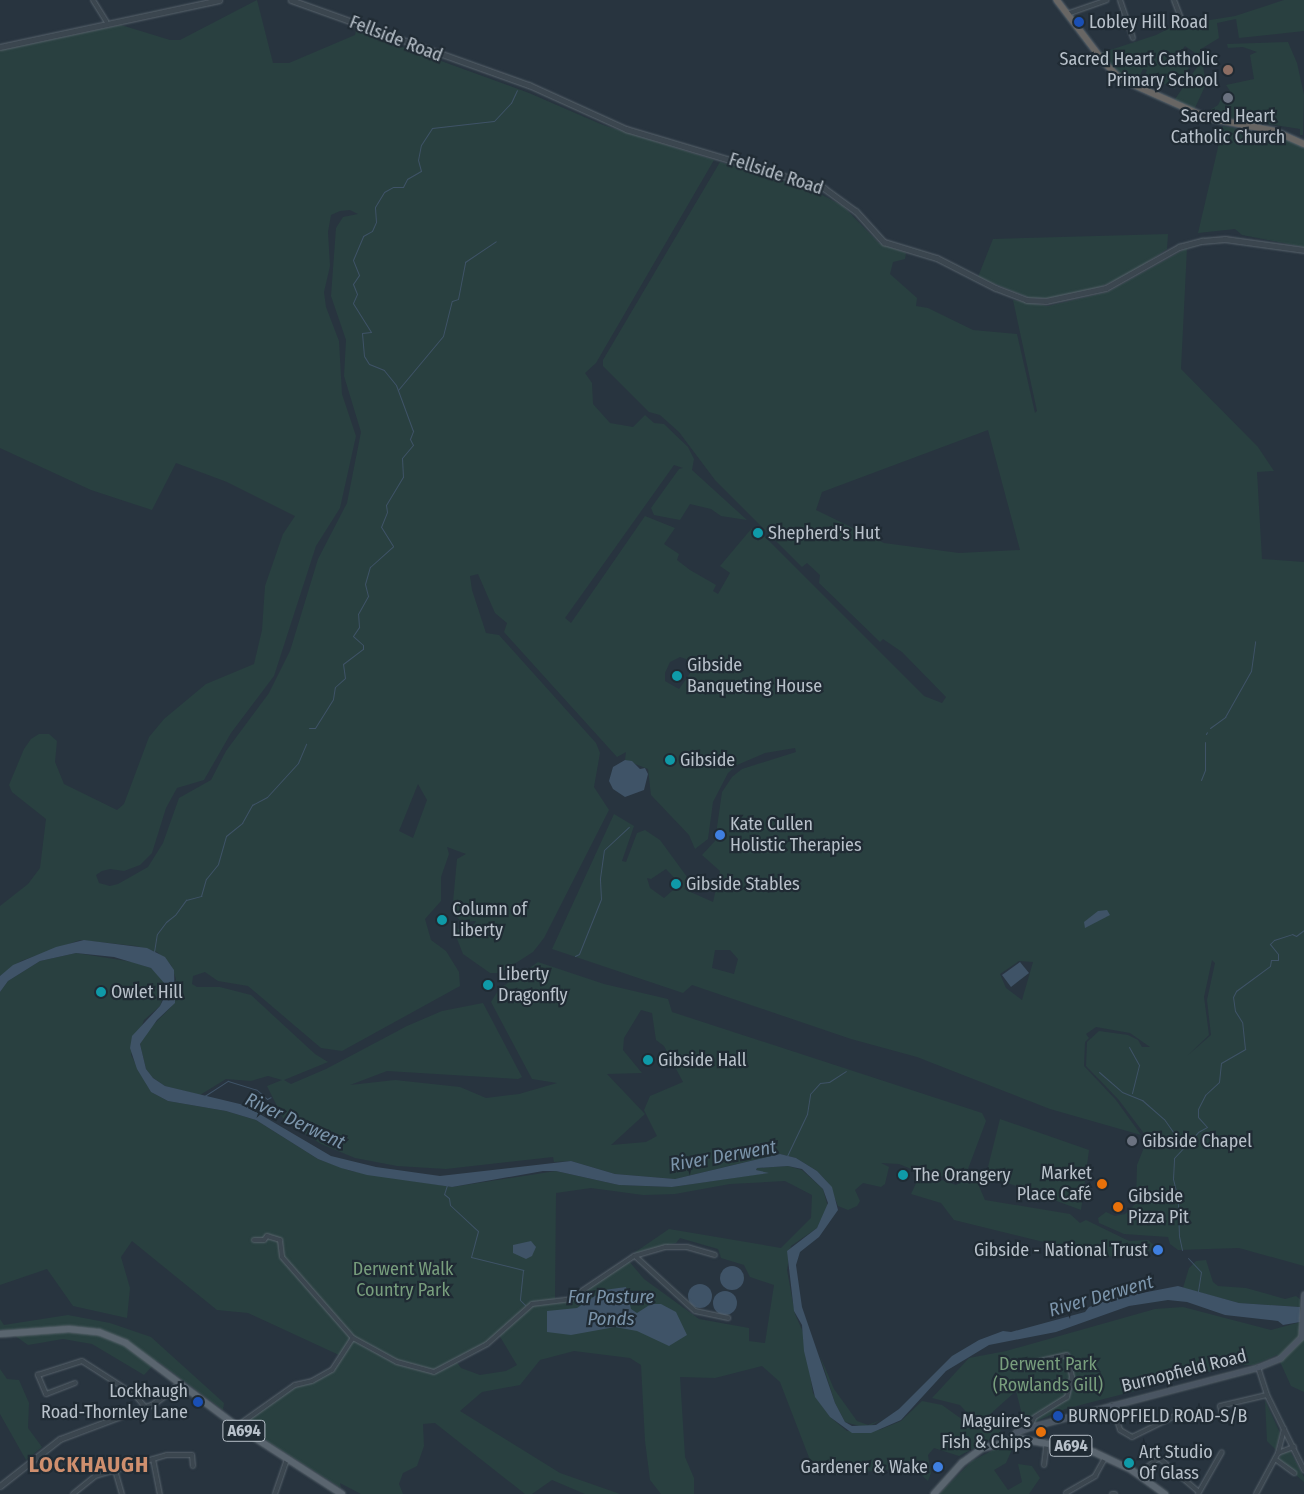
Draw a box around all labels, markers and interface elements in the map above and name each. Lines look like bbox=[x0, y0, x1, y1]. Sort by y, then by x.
street label: Fellside Road bbox=[346, 11, 446, 67]
place label: Lobley Hill Road bbox=[1089, 11, 1208, 33]
marker: Lobley Hill Road bbox=[1073, 16, 1085, 28]
place label: Sacred Heart Catholic Primary School bbox=[1060, 49, 1218, 92]
marker: Sacred Heart Catholic Primary School bbox=[1222, 64, 1234, 76]
marker: Sacred Heart Catholic Church bbox=[1222, 92, 1234, 104]
place label: Sacred Heart Catholic Church bbox=[1171, 106, 1285, 148]
street label: Fellside Road bbox=[726, 149, 826, 199]
place label: Shepherd's Hut bbox=[768, 522, 880, 544]
marker: Shepherd's Hut bbox=[752, 527, 764, 539]
place label: Gibside Banqueting House bbox=[687, 655, 822, 698]
marker: Gibside Banqueting House bbox=[671, 670, 683, 682]
place label: Gibside bbox=[680, 749, 735, 771]
marker: Gibside bbox=[664, 754, 676, 766]
place label: Kate Cullen Holistic Therapies bbox=[730, 814, 862, 856]
marker: Kate Cullen Holistic Therapies bbox=[714, 829, 726, 841]
place label: Gibside Stables bbox=[686, 873, 800, 895]
marker: Gibside Stables bbox=[670, 878, 682, 890]
place label: Column of Liberty bbox=[452, 899, 527, 942]
marker: Column of Liberty bbox=[436, 914, 448, 926]
place label: Liberty Dragonfly bbox=[498, 964, 568, 1006]
marker: Liberty Dragonfly bbox=[482, 979, 494, 991]
place label: Owlet Hill bbox=[111, 981, 183, 1003]
marker: Owlet Hill bbox=[95, 986, 107, 998]
place label: Gibside Hall bbox=[658, 1049, 746, 1071]
marker: Gibside Hall bbox=[642, 1054, 654, 1066]
water label: River Derwent bbox=[241, 1088, 349, 1154]
place label: Gibside Chapel bbox=[1142, 1130, 1252, 1152]
water label: River Derwent bbox=[668, 1135, 778, 1177]
marker: Gibside Chapel bbox=[1126, 1135, 1138, 1147]
place label: Market Place Café bbox=[1017, 1163, 1092, 1206]
place label: The Orangery bbox=[913, 1164, 1011, 1186]
marker: The Orangery bbox=[897, 1169, 909, 1181]
marker: Market Place Café bbox=[1096, 1178, 1108, 1190]
place label: Gibside Pizza Pit bbox=[1128, 1186, 1189, 1228]
marker: Gibside Pizza Pit bbox=[1112, 1201, 1124, 1213]
place label: Gibside - National Trust bbox=[974, 1239, 1148, 1261]
marker: Gibside - National Trust bbox=[1152, 1244, 1164, 1256]
park label: Derwent Walk Country Park bbox=[353, 1259, 453, 1302]
water label: River Derwent bbox=[1046, 1270, 1156, 1322]
water label: Far Pasture Ponds bbox=[568, 1286, 654, 1330]
street label: Burnopfield Road bbox=[1119, 1345, 1249, 1397]
park label: Derwent Park (Rowlands Gill) bbox=[993, 1354, 1103, 1396]
place label: Lockhaugh Road-Thornley Lane bbox=[41, 1381, 188, 1424]
marker: Lockhaugh Road-Thornley Lane bbox=[192, 1396, 204, 1408]
place label: BURNOPFIELD ROAD-S/B bbox=[1068, 1405, 1247, 1427]
marker: BURNOPFIELD ROAD-S/B bbox=[1052, 1410, 1064, 1422]
place label: Maguire's Fish & Chips bbox=[941, 1411, 1031, 1454]
road number: A694 bbox=[222, 1418, 266, 1444]
marker: Maguire's Fish & Chips bbox=[1035, 1426, 1047, 1438]
road number: A694 bbox=[1048, 1432, 1094, 1460]
place label: Art Studio Of Glass bbox=[1139, 1442, 1213, 1485]
district label: LOCKHAUGH bbox=[28, 1452, 150, 1478]
place label: Gardener & Wake bbox=[801, 1456, 928, 1478]
marker: Art Studio Of Glass bbox=[1123, 1457, 1135, 1469]
marker: Gardener & Wake bbox=[932, 1461, 944, 1473]

